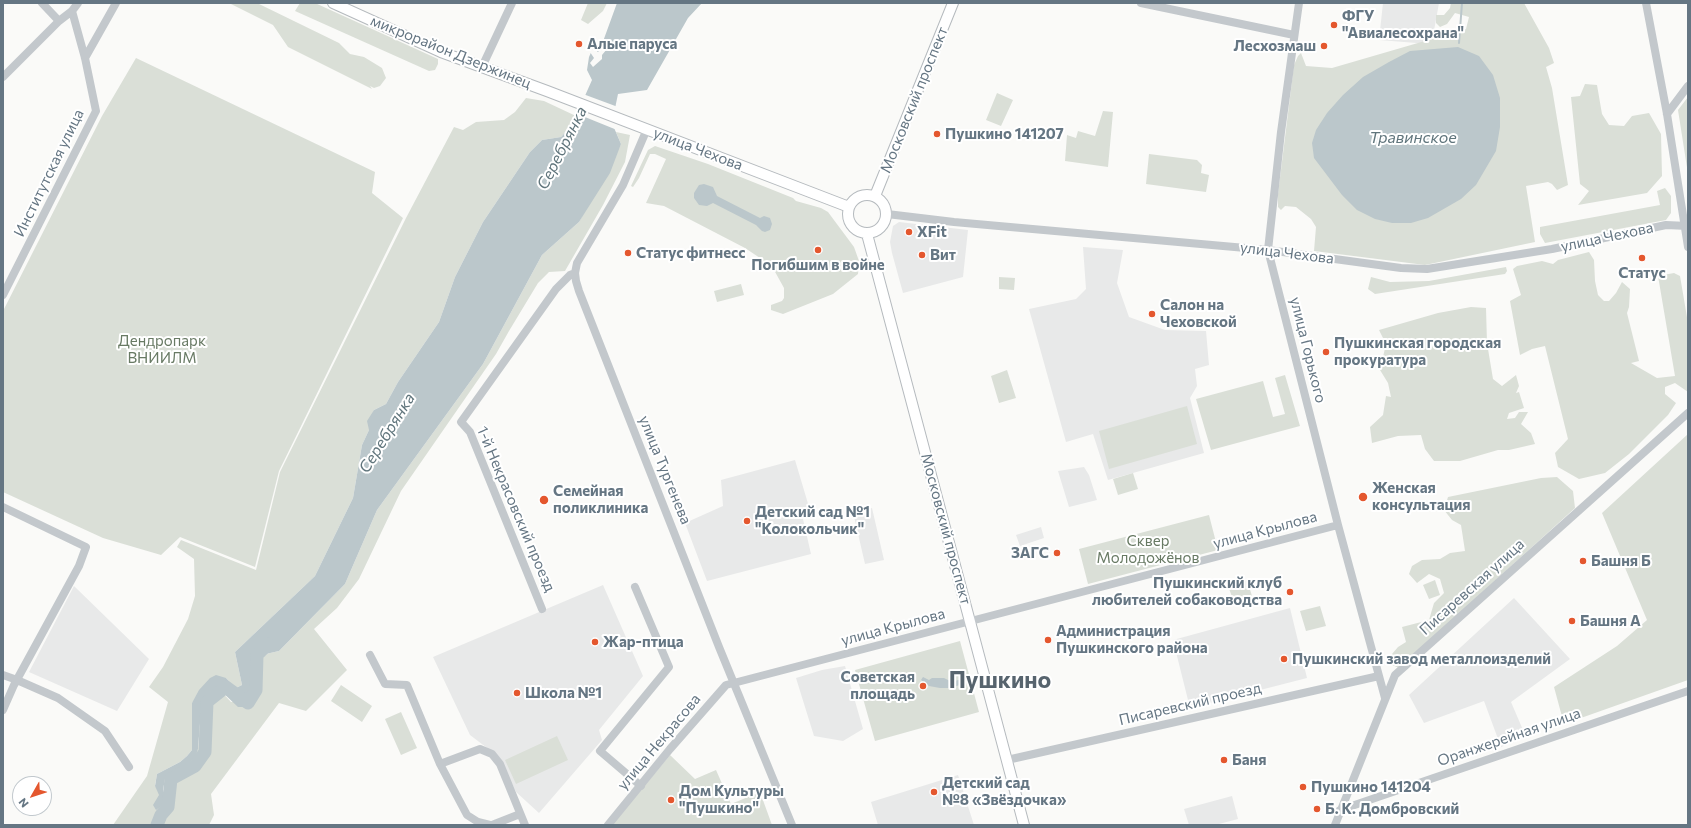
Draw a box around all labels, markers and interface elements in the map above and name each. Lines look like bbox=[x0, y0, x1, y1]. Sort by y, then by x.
place label: ФГУ "Авиалесохрана" bbox=[1342, 7, 1464, 42]
street label: микрорайон Дзержинец bbox=[368, 12, 534, 92]
marker: ФГУ "Авиалесохрана" bbox=[1329, 20, 1339, 30]
street label: Московский проспект bbox=[876, 24, 952, 176]
place label: Алые паруса bbox=[587, 35, 677, 53]
place label: Лесхозмаш bbox=[1233, 37, 1316, 55]
marker: Алые паруса bbox=[574, 39, 584, 49]
marker: Лесхозмаш bbox=[1319, 41, 1329, 51]
water label: Серебрянка bbox=[533, 103, 591, 193]
street label: Институтская улица bbox=[10, 106, 88, 240]
street label: улица Чехова bbox=[651, 124, 745, 174]
place label: Пушкино 141207 bbox=[945, 125, 1064, 143]
water label: Травинское bbox=[1369, 128, 1457, 148]
marker: Пушкино 141207 bbox=[932, 129, 942, 139]
street label: улица Чехова bbox=[1559, 218, 1655, 256]
place label: XFit bbox=[917, 223, 947, 241]
marker: XFit bbox=[904, 227, 914, 237]
street label: улица Чехова bbox=[1239, 238, 1335, 268]
place label: Статус фитнесс bbox=[636, 244, 746, 262]
marker: Погибшим в войне bbox=[813, 245, 823, 255]
place label: Вит bbox=[930, 246, 956, 264]
marker: Статус фитнесс bbox=[623, 248, 633, 258]
marker: Вит bbox=[917, 250, 927, 260]
marker: Статус bbox=[1637, 253, 1647, 263]
place label: Погибшим в войне bbox=[751, 256, 885, 274]
place label: Статус bbox=[1618, 264, 1666, 282]
street label: улица Горького bbox=[1286, 295, 1330, 405]
place label: Салон на Чеховской bbox=[1160, 296, 1237, 331]
marker: Салон на Чеховской bbox=[1147, 309, 1157, 319]
park label: Дендропарк ВНИИЛМ bbox=[118, 332, 206, 367]
place label: Пушкинская городская прокуратура bbox=[1334, 334, 1501, 369]
marker: Пушкинская городская прокуратура bbox=[1321, 347, 1331, 357]
water label: Серебрянка bbox=[355, 389, 419, 477]
street label: улица Тургенева bbox=[635, 413, 695, 527]
street label: 1-й Некрасовский проезд bbox=[473, 424, 559, 594]
street label: Московский проспект bbox=[917, 451, 975, 607]
place label: Женская консультация bbox=[1372, 479, 1471, 514]
place label: Семейная поликлиника bbox=[553, 482, 648, 517]
marker: Женская консультация bbox=[1357, 491, 1369, 503]
marker: Семейная поликлиника bbox=[538, 494, 550, 506]
place label: Детский сад №1 "Колокольчик" bbox=[755, 503, 870, 538]
street label: улица Крылова bbox=[1211, 507, 1319, 553]
marker: Детский сад №1 "Колокольчик" bbox=[742, 516, 752, 526]
park label: Сквер Молодожёнов bbox=[1096, 532, 1200, 567]
street label: Писаревская улица bbox=[1416, 535, 1528, 639]
place label: ЗАГС bbox=[1011, 544, 1049, 562]
marker: ЗАГС bbox=[1052, 548, 1062, 558]
place label: Башня Б bbox=[1591, 552, 1651, 570]
marker: Башня Б bbox=[1578, 556, 1588, 566]
place label: Пушкинский клуб любителей собаководства bbox=[1092, 574, 1282, 609]
marker: Пушкинский клуб любителей собаководства bbox=[1285, 587, 1295, 597]
street label: улица Крылова bbox=[839, 604, 947, 650]
place label: Башня А bbox=[1580, 612, 1641, 630]
marker: Башня А bbox=[1567, 616, 1577, 626]
place label: Администрация Пушкинского района bbox=[1056, 622, 1208, 657]
place label: Жар-птица bbox=[603, 633, 684, 651]
marker: Администрация Пушкинского района bbox=[1043, 635, 1053, 645]
marker: Жар-птица bbox=[590, 637, 600, 647]
place label: Пушкинский завод металлоизделий bbox=[1292, 650, 1551, 668]
marker: Пушкинский завод металлоизделий bbox=[1279, 654, 1289, 664]
district label: Пушкино bbox=[949, 666, 1051, 694]
place label: Советская площадь bbox=[841, 668, 915, 703]
street label: Писаревский проезд bbox=[1117, 679, 1263, 729]
marker: Советская площадь bbox=[918, 681, 928, 691]
place label: Школа №1 bbox=[525, 684, 602, 702]
marker: Школа №1 bbox=[512, 688, 522, 698]
street label: улица Некрасова bbox=[614, 690, 704, 794]
street label: Оранжерейная улица bbox=[1435, 704, 1583, 770]
place label: Баня bbox=[1232, 751, 1267, 769]
marker: Баня bbox=[1219, 755, 1229, 765]
place label: Детский сад №8 «Звёздочка» bbox=[942, 774, 1066, 809]
north arrow bbox=[12, 776, 52, 816]
place label: Пушкино 141204 bbox=[1311, 778, 1431, 796]
place label: Дом Культуры "Пушкино" bbox=[679, 782, 784, 817]
marker: Пушкино 141204 bbox=[1298, 782, 1308, 792]
marker: Детский сад №8 «Звёздочка» bbox=[929, 787, 939, 797]
marker: Дом Культуры "Пушкино" bbox=[666, 795, 676, 805]
text: N bbox=[15, 796, 31, 811]
place label: Б. К. Домбровский bbox=[1325, 800, 1459, 818]
marker: Б. К. Домбровский bbox=[1312, 804, 1322, 814]

